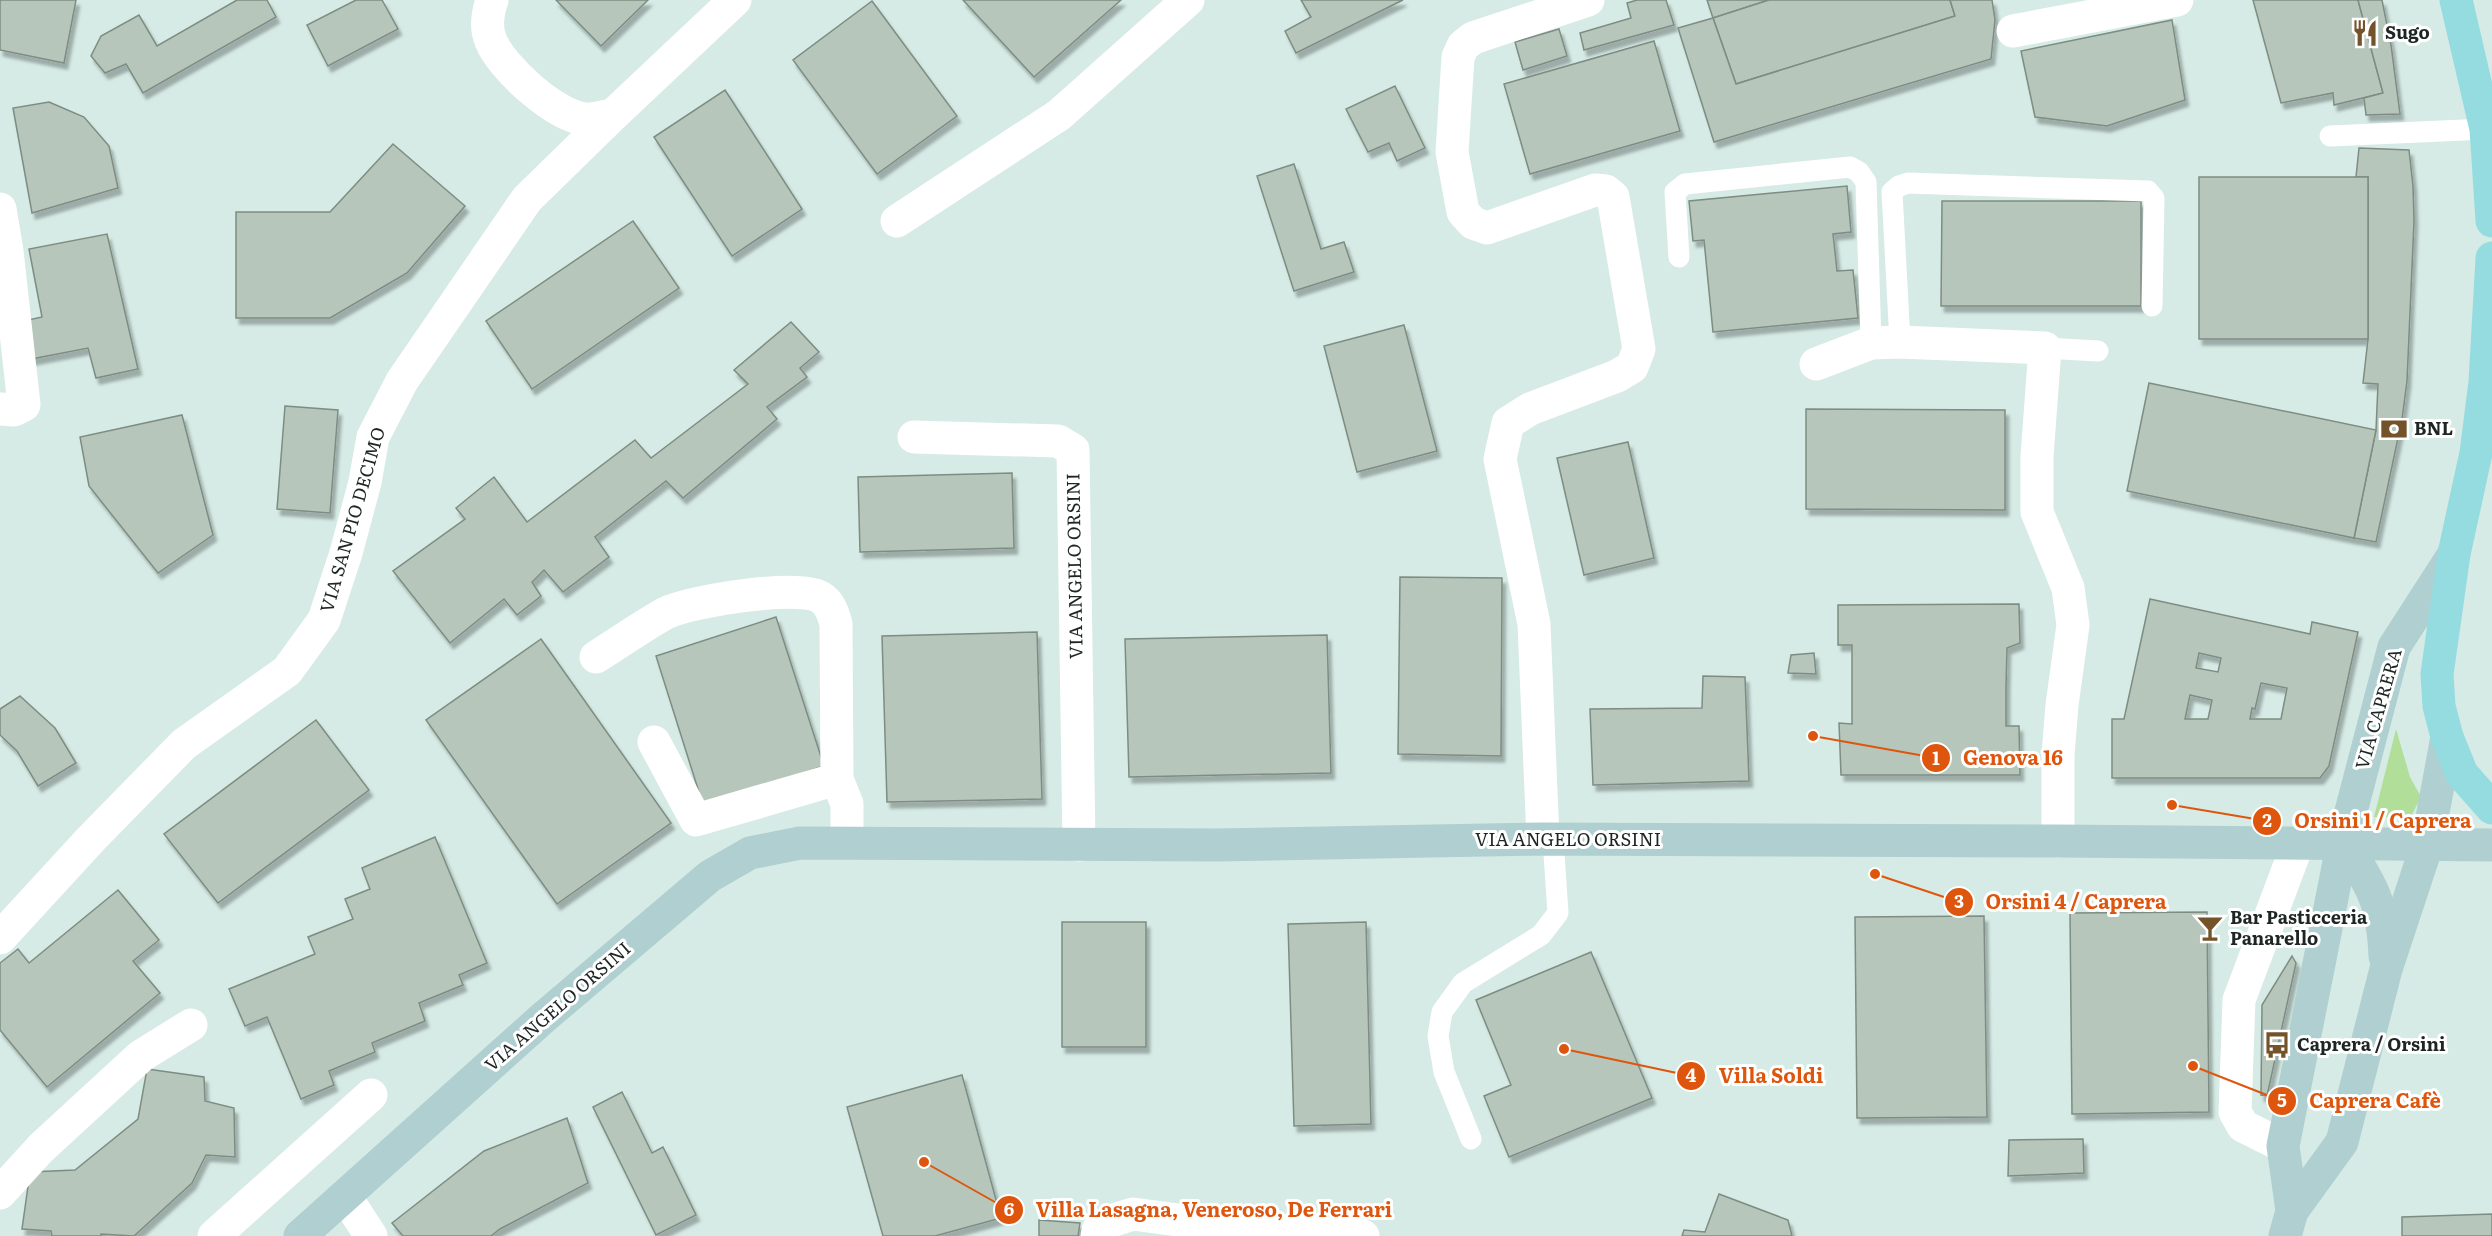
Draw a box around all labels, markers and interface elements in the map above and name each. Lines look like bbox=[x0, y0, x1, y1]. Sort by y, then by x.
restaurant icon: Sugo bbox=[2350, 18, 2380, 48]
place label: Sugo bbox=[2385, 18, 2430, 45]
bank icon: BNL bbox=[2379, 414, 2409, 444]
place label: BNL bbox=[2414, 414, 2453, 441]
street label: VIA SAN PIO DECIMO bbox=[312, 424, 391, 615]
street label: VIA ANGELO ORSINI bbox=[1058, 473, 1089, 659]
street label: VIA CAPRERA bbox=[2347, 645, 2408, 772]
callout: Genova 16 bbox=[1921, 739, 2075, 777]
text: Genova 16 bbox=[1963, 741, 2063, 771]
text: 1 bbox=[1932, 744, 1940, 771]
callout: Orsini 1 / Caprera bbox=[2252, 802, 2483, 840]
text: Orsini 1 / Caprera bbox=[2294, 804, 2472, 834]
text: 2 bbox=[2262, 806, 2272, 833]
street label: VIA ANGELO ORSINI bbox=[1475, 825, 1661, 852]
callout: Orsini 4 / Caprera bbox=[1944, 883, 2179, 921]
text: Orsini 4 / Caprera bbox=[1985, 885, 2167, 915]
text: 3 bbox=[1954, 887, 1964, 914]
place label: Bar Pasticceria Panarello bbox=[2230, 903, 2368, 951]
bar icon: Bar Pasticceria Panarello bbox=[2195, 913, 2225, 943]
street label: VIA ANGELO ORSINI bbox=[478, 935, 636, 1077]
bus stop icon: Caprera / Orsini bbox=[2262, 1030, 2292, 1060]
place label: Caprera / Orsini bbox=[2297, 1030, 2446, 1057]
callout: Villa Soldi bbox=[1676, 1057, 1835, 1095]
text: Villa Soldi bbox=[1719, 1059, 1823, 1089]
text: 4 bbox=[1686, 1061, 1697, 1088]
callout: Caprera Cafè bbox=[2267, 1082, 2453, 1120]
text: Caprera Cafè bbox=[2309, 1084, 2441, 1114]
text: 5 bbox=[2277, 1086, 2287, 1113]
callout: Villa Lasagna, Veneroso, De Ferrari bbox=[994, 1191, 1404, 1229]
text: Villa Lasagna, Veneroso, De Ferrari bbox=[1036, 1193, 1392, 1223]
text: 6 bbox=[1004, 1195, 1014, 1222]

